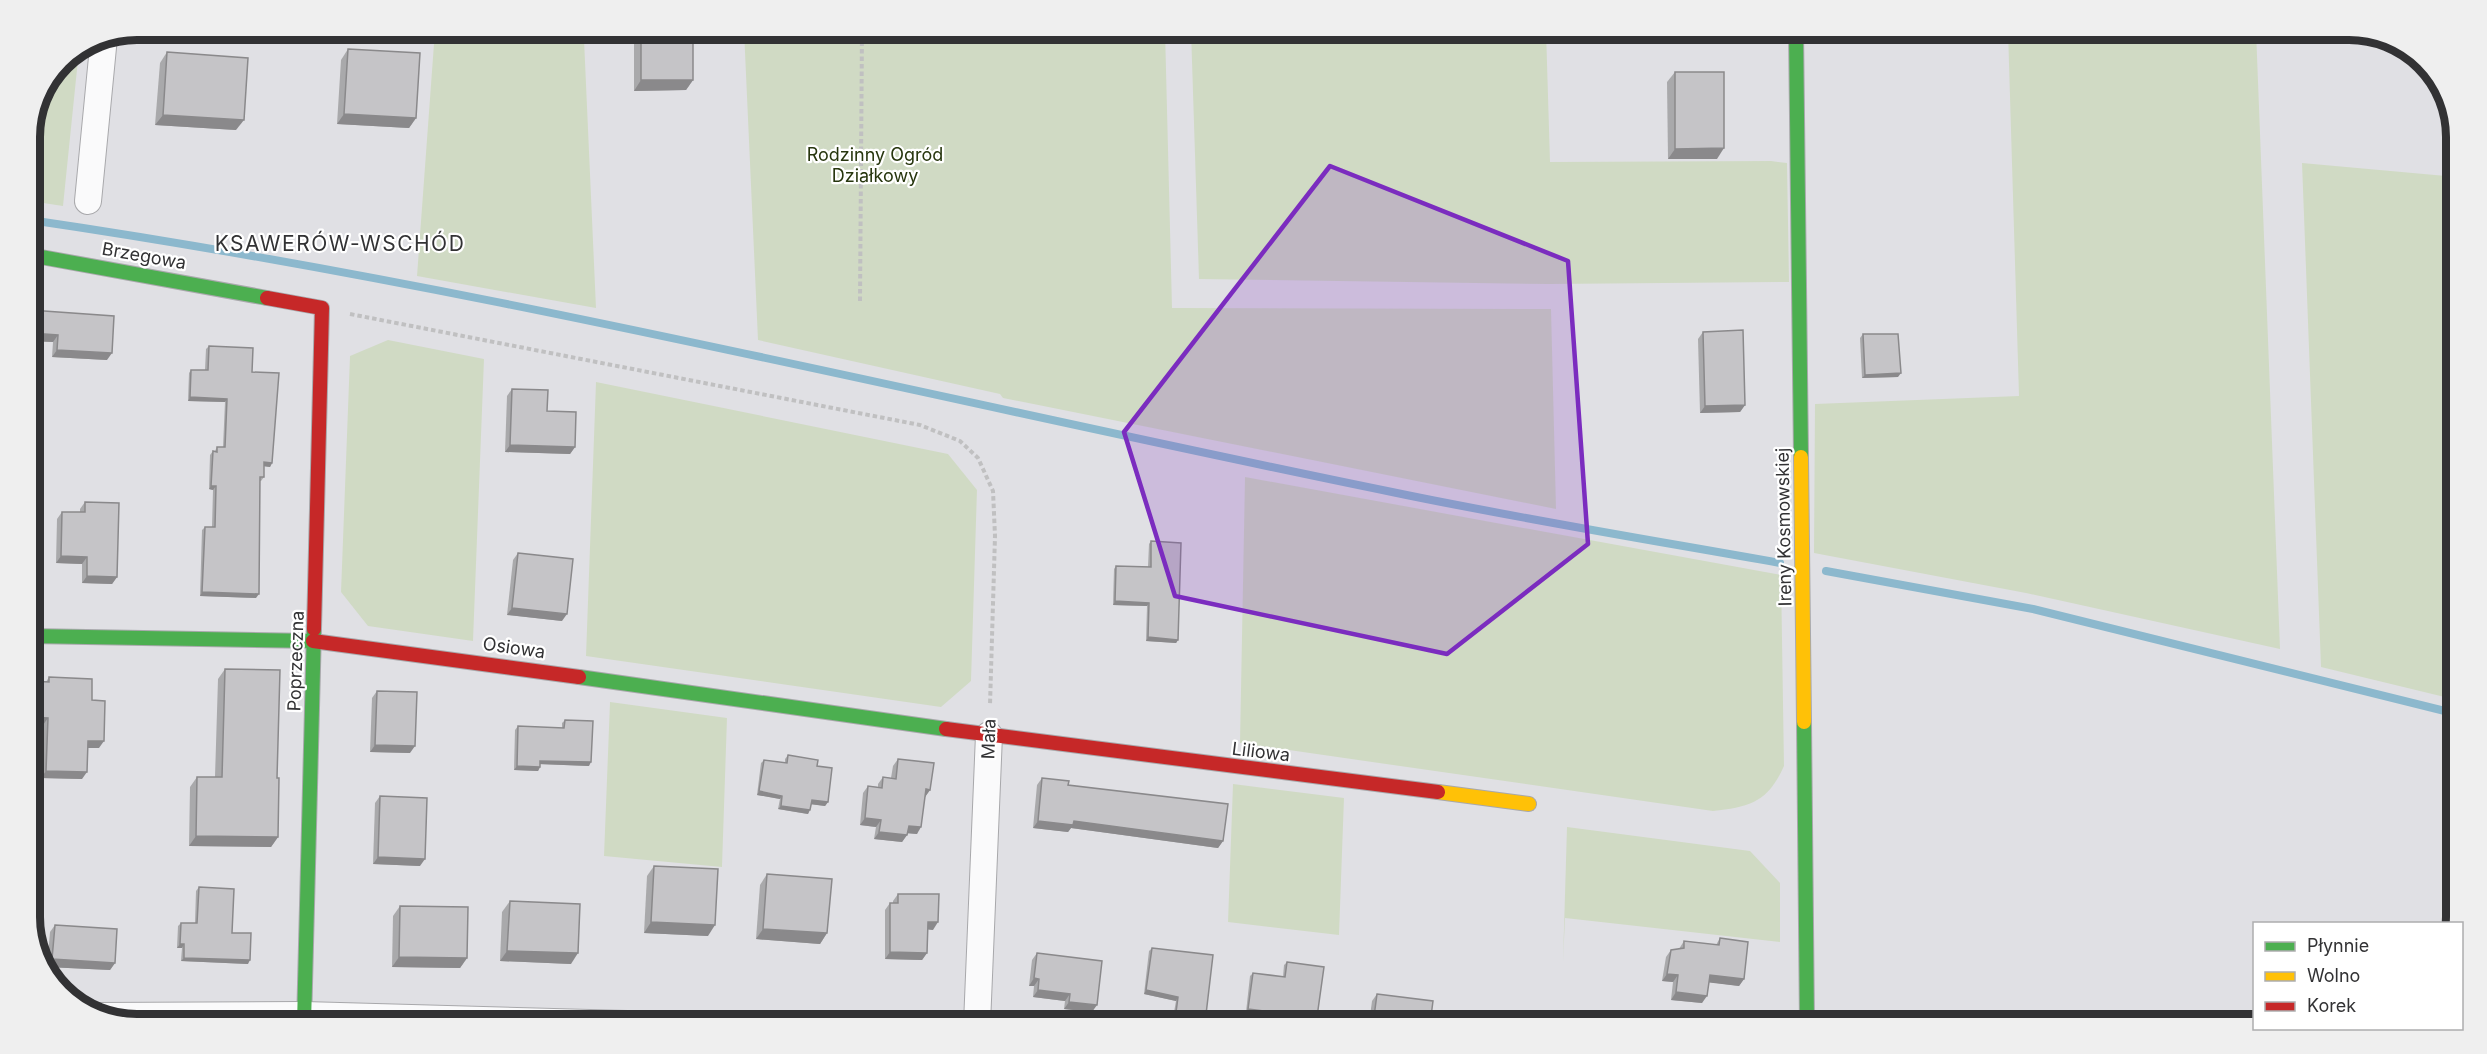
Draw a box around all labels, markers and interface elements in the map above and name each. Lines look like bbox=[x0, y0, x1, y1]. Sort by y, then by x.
park label: Rodzinny Ogród Działkowy bbox=[807, 144, 943, 186]
district label: KSAWERÓW-WSCHÓD bbox=[215, 230, 465, 256]
street label: Brzegowa bbox=[100, 238, 188, 273]
street label: Ireny Kosmowskiej bbox=[1772, 448, 1795, 606]
street label: Poprzeczna bbox=[283, 610, 308, 712]
street label: Osiowa bbox=[481, 633, 547, 662]
street label: Mała bbox=[977, 718, 1000, 760]
street label: Liliowa bbox=[1231, 738, 1291, 765]
legend bbox=[2253, 922, 2463, 1030]
text: Płynnie bbox=[2307, 935, 2369, 956]
text: Wolno bbox=[2307, 965, 2360, 986]
text: Korek bbox=[2307, 995, 2356, 1016]

